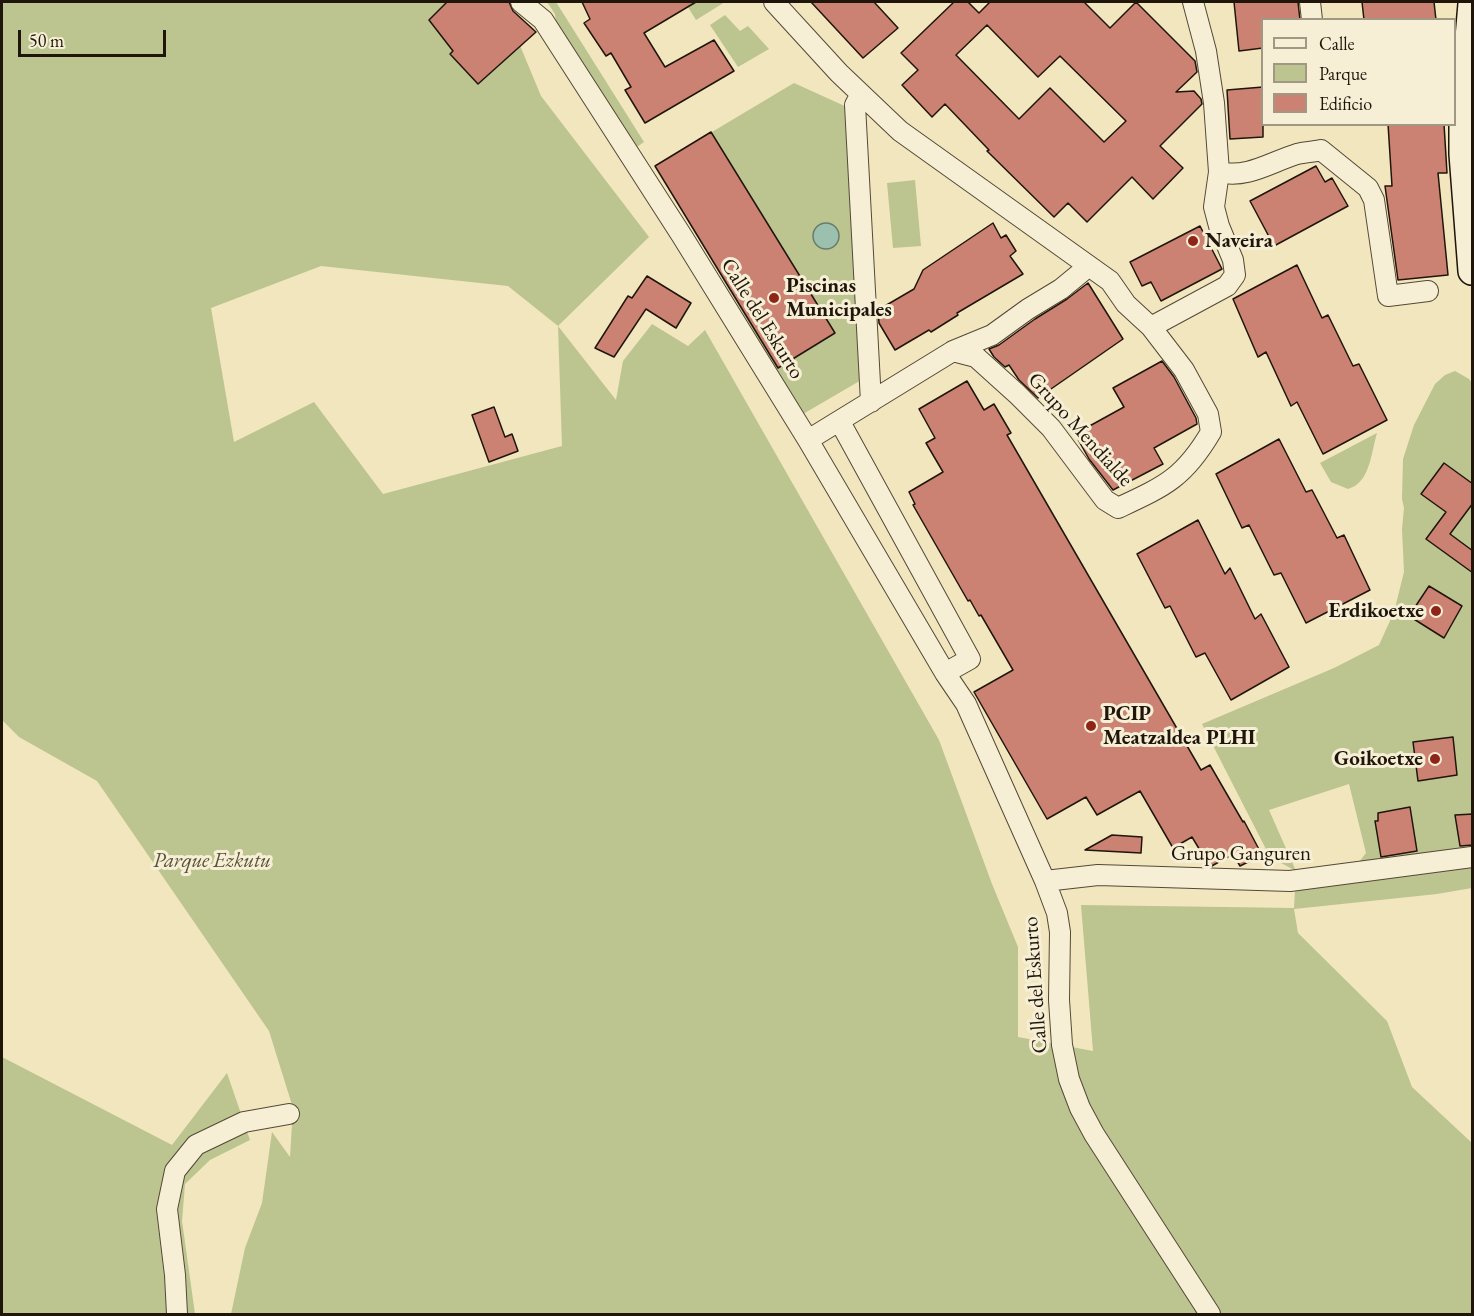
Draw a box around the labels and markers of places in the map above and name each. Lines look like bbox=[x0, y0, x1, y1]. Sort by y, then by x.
place label: Naveira bbox=[1205, 228, 1273, 254]
marker: Naveira bbox=[1186, 234, 1200, 248]
place label: Piscinas Municipales bbox=[786, 273, 892, 323]
marker: Piscinas Municipales bbox=[767, 291, 781, 305]
place label: Erdikoetxe bbox=[1329, 598, 1424, 624]
marker: Erdikoetxe bbox=[1429, 604, 1443, 618]
place label: PCIP Meatzaldea PLHI bbox=[1103, 701, 1255, 751]
marker: PCIP Meatzaldea PLHI bbox=[1084, 719, 1098, 733]
place label: Goikoetxe bbox=[1334, 746, 1423, 772]
marker: Goikoetxe bbox=[1428, 752, 1442, 766]

